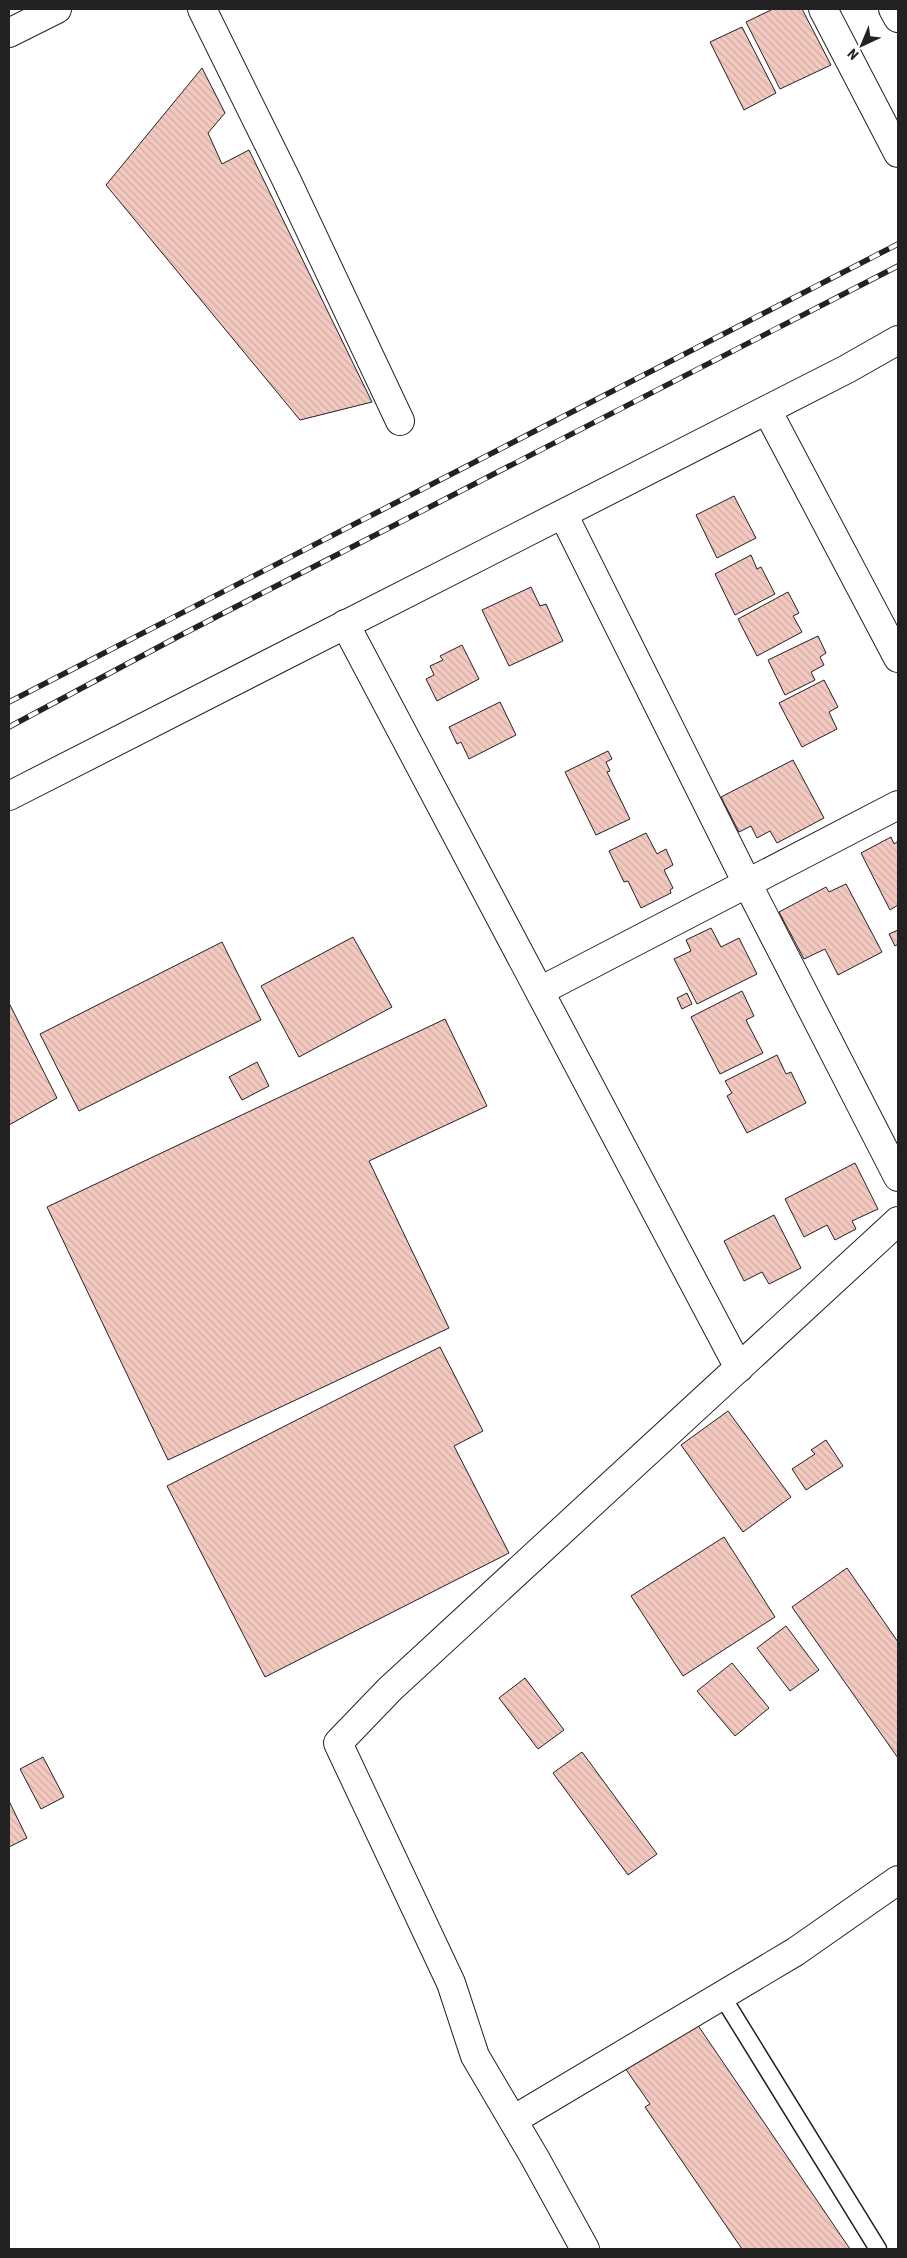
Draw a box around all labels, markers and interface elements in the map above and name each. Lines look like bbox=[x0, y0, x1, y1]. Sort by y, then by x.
north arrow bbox=[837, 20, 887, 70]
text: N bbox=[844, 46, 862, 63]

